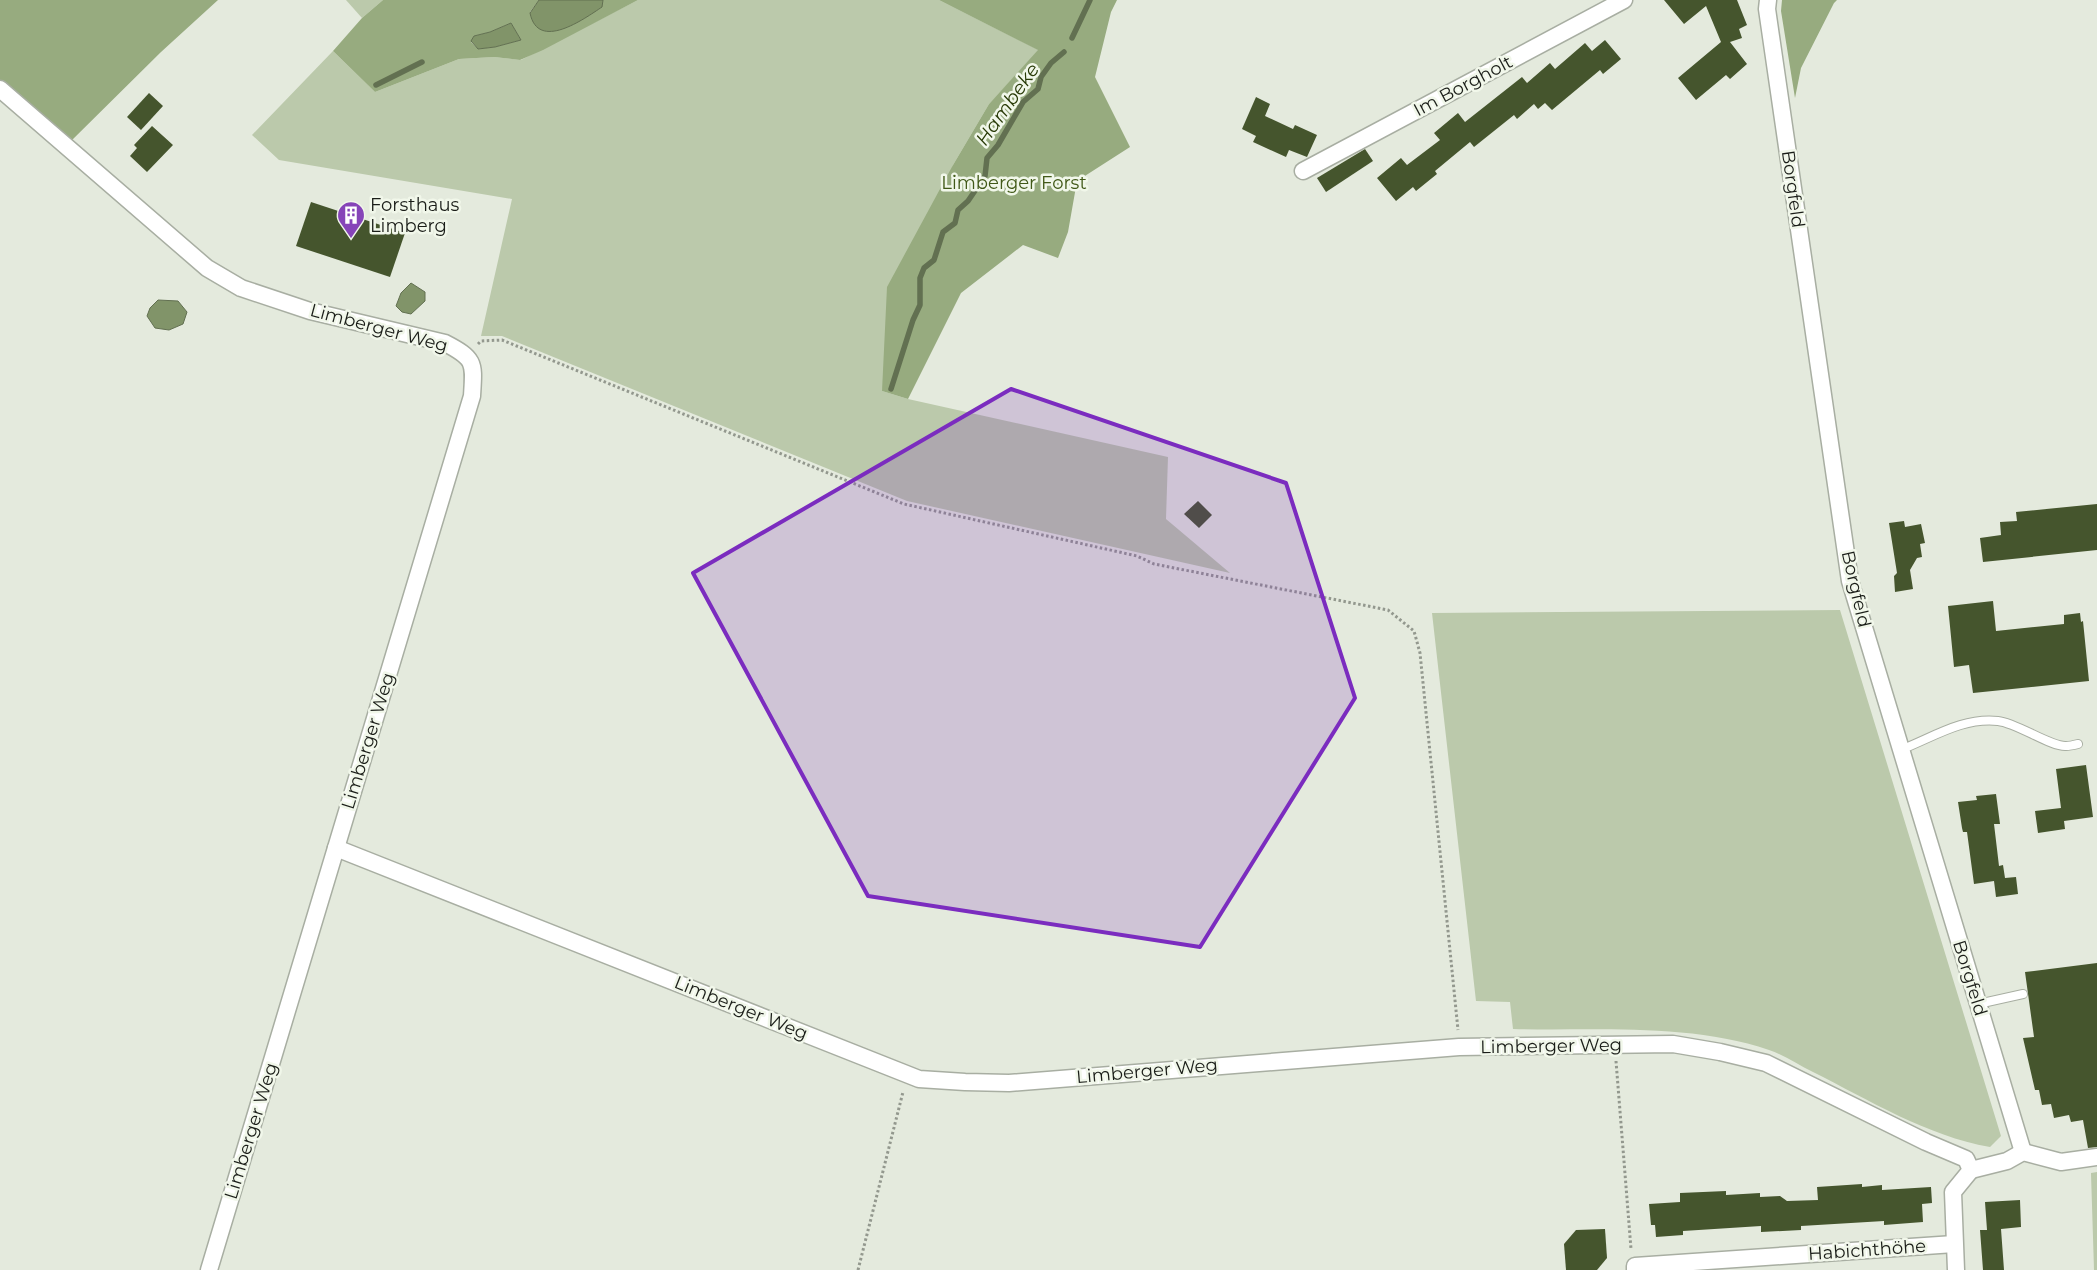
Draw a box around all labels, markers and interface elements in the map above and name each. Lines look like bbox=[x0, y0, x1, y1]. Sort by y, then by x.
street label: Im Borgholt bbox=[1410, 51, 1516, 121]
water label: Hambeke bbox=[971, 59, 1044, 150]
street label: Borgfeld bbox=[1777, 149, 1809, 229]
park label: Limberger Forst bbox=[941, 172, 1087, 194]
place label: Forsthaus Limberg bbox=[370, 194, 460, 237]
building icon: Forsthaus Limberg bbox=[336, 200, 366, 239]
street label: Limberger Weg bbox=[308, 299, 450, 357]
street label: Borgfeld bbox=[1837, 549, 1875, 629]
street label: Limberger Weg bbox=[337, 670, 399, 812]
street label: Borgfeld bbox=[1948, 937, 1992, 1019]
street label: Limberger Weg bbox=[671, 971, 811, 1045]
street label: Limberger Weg bbox=[1480, 1034, 1622, 1058]
street label: Limberger Weg bbox=[1075, 1054, 1219, 1088]
street label: Limberger Weg bbox=[220, 1060, 282, 1202]
street label: Habichthöhe bbox=[1807, 1235, 1927, 1265]

